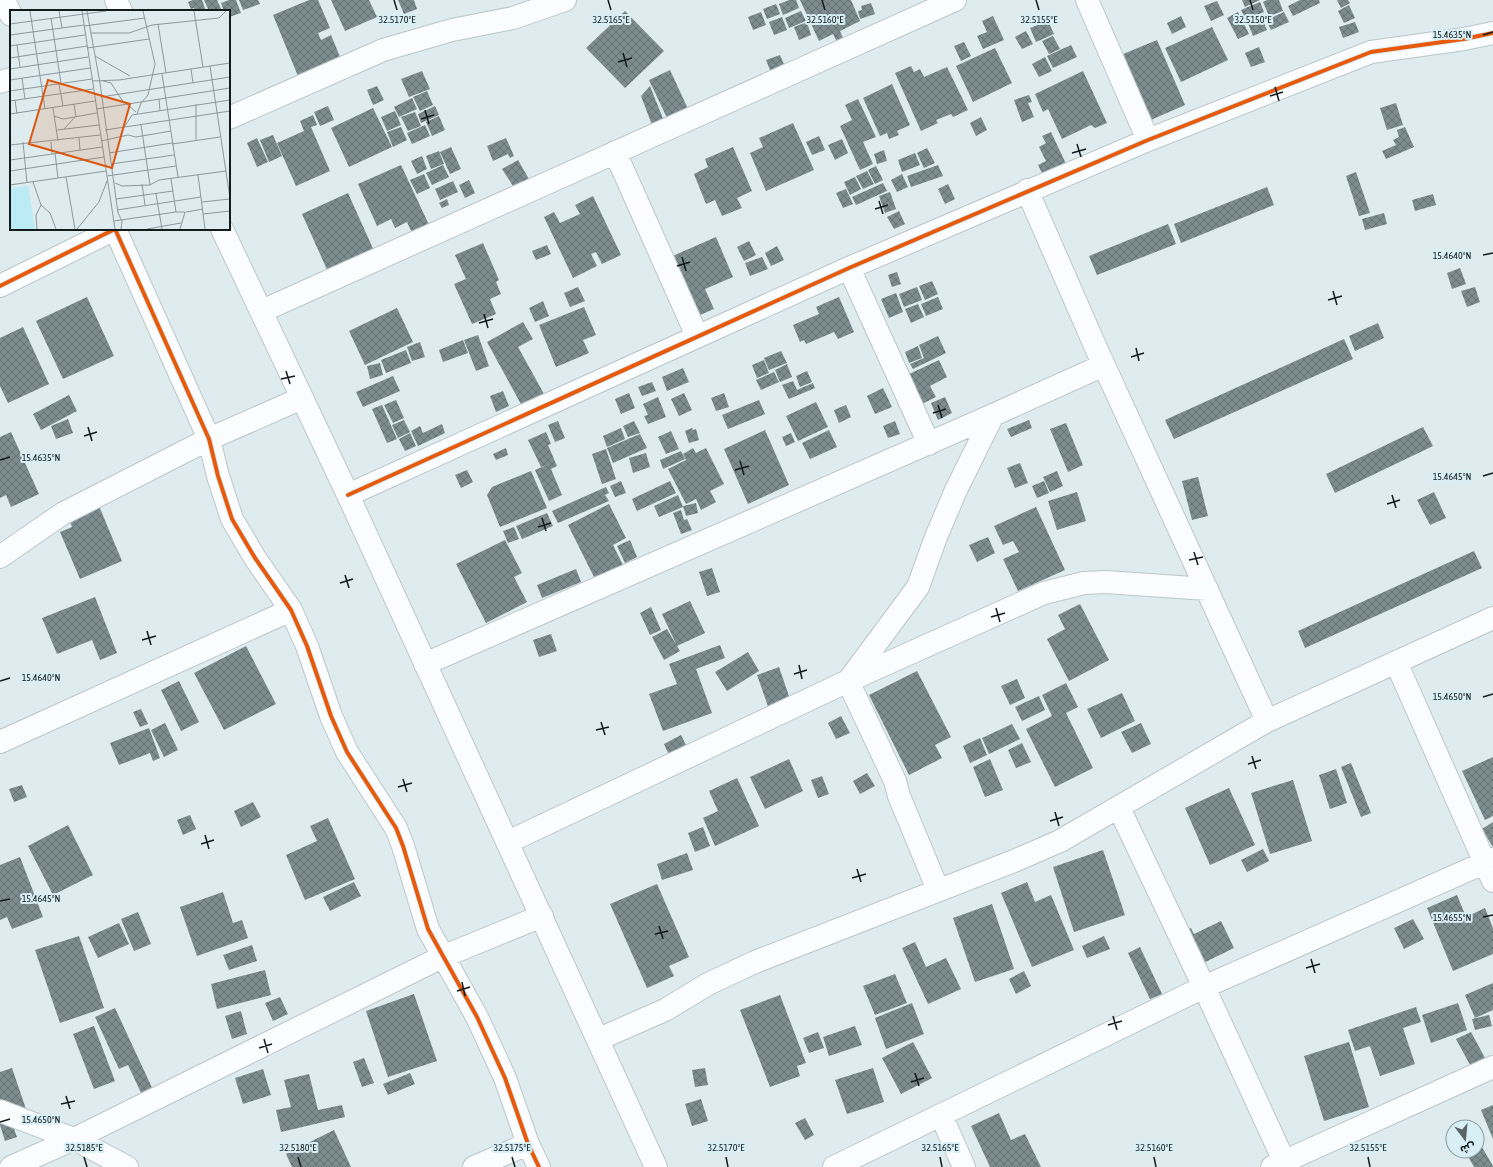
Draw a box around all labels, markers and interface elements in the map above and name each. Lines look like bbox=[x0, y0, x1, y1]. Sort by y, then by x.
inset map bbox=[10, 10, 230, 230]
text: 32.5170°E bbox=[379, 14, 416, 25]
text: 32.5165°E bbox=[593, 14, 630, 25]
text: 32.5160°E bbox=[807, 14, 844, 25]
text: 32.5155°E bbox=[1021, 14, 1058, 25]
text: 32.5150°E bbox=[1235, 14, 1272, 25]
text: 15.4635°N bbox=[1433, 29, 1471, 40]
text: 15.4640°N bbox=[1433, 250, 1471, 261]
text: 15.4635°N bbox=[22, 452, 60, 463]
text: 15.4645°N bbox=[1433, 471, 1471, 482]
text: 15.4640°N bbox=[22, 672, 60, 683]
text: 15.4650°N bbox=[1433, 691, 1471, 702]
text: 15.4645°N bbox=[22, 893, 60, 904]
text: 15.4655°N bbox=[1433, 912, 1471, 923]
text: 15.4650°N bbox=[22, 1114, 60, 1125]
north arrow bbox=[1445, 1119, 1485, 1159]
text: ش bbox=[1459, 1140, 1477, 1156]
text: 32.5185°E bbox=[66, 1142, 103, 1153]
text: 32.5180°E bbox=[280, 1142, 317, 1153]
text: 32.5175°E bbox=[494, 1142, 531, 1153]
text: 32.5170°E bbox=[708, 1142, 745, 1153]
text: 32.5165°E bbox=[922, 1142, 959, 1153]
text: 32.5160°E bbox=[1136, 1142, 1173, 1153]
text: 32.5155°E bbox=[1350, 1142, 1387, 1153]

